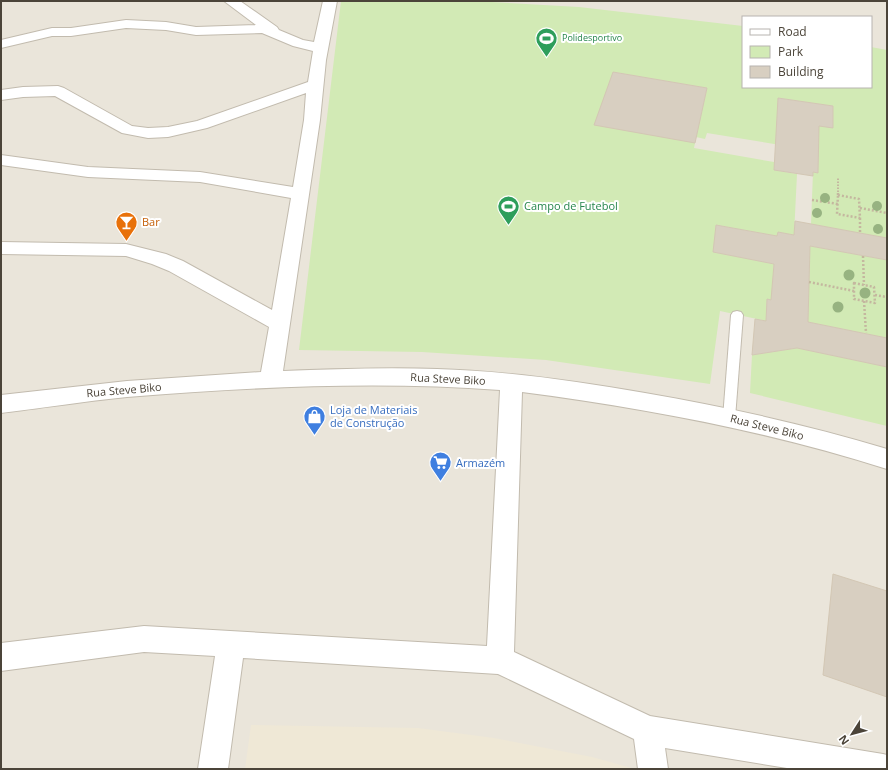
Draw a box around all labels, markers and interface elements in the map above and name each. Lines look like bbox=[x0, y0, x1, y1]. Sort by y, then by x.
legend bbox=[742, 16, 872, 88]
text: Road bbox=[778, 23, 807, 40]
sports icon: Polidesportivo bbox=[533, 25, 559, 58]
place label: Polidesportivo bbox=[562, 31, 622, 44]
text: Park bbox=[778, 43, 804, 60]
text: Building bbox=[778, 63, 824, 80]
sports icon: Campo de Futebol bbox=[495, 193, 521, 226]
place label: Campo de Futebol bbox=[524, 198, 618, 213]
bar icon: Bar bbox=[114, 209, 140, 242]
place label: Bar bbox=[142, 214, 160, 229]
street label: Rua Steve Biko bbox=[410, 369, 486, 388]
street label: Rua Steve Biko bbox=[86, 379, 163, 400]
place label: Loja de Materiais de Construção bbox=[330, 402, 417, 430]
shop icon: Loja de Materiais de Construção bbox=[302, 403, 328, 436]
street label: Rua Steve Biko bbox=[729, 410, 806, 443]
supermarket icon: Armazém bbox=[427, 450, 453, 483]
place label: Armazém bbox=[456, 455, 505, 470]
north arrow bbox=[832, 714, 872, 754]
text: N bbox=[835, 732, 852, 748]

